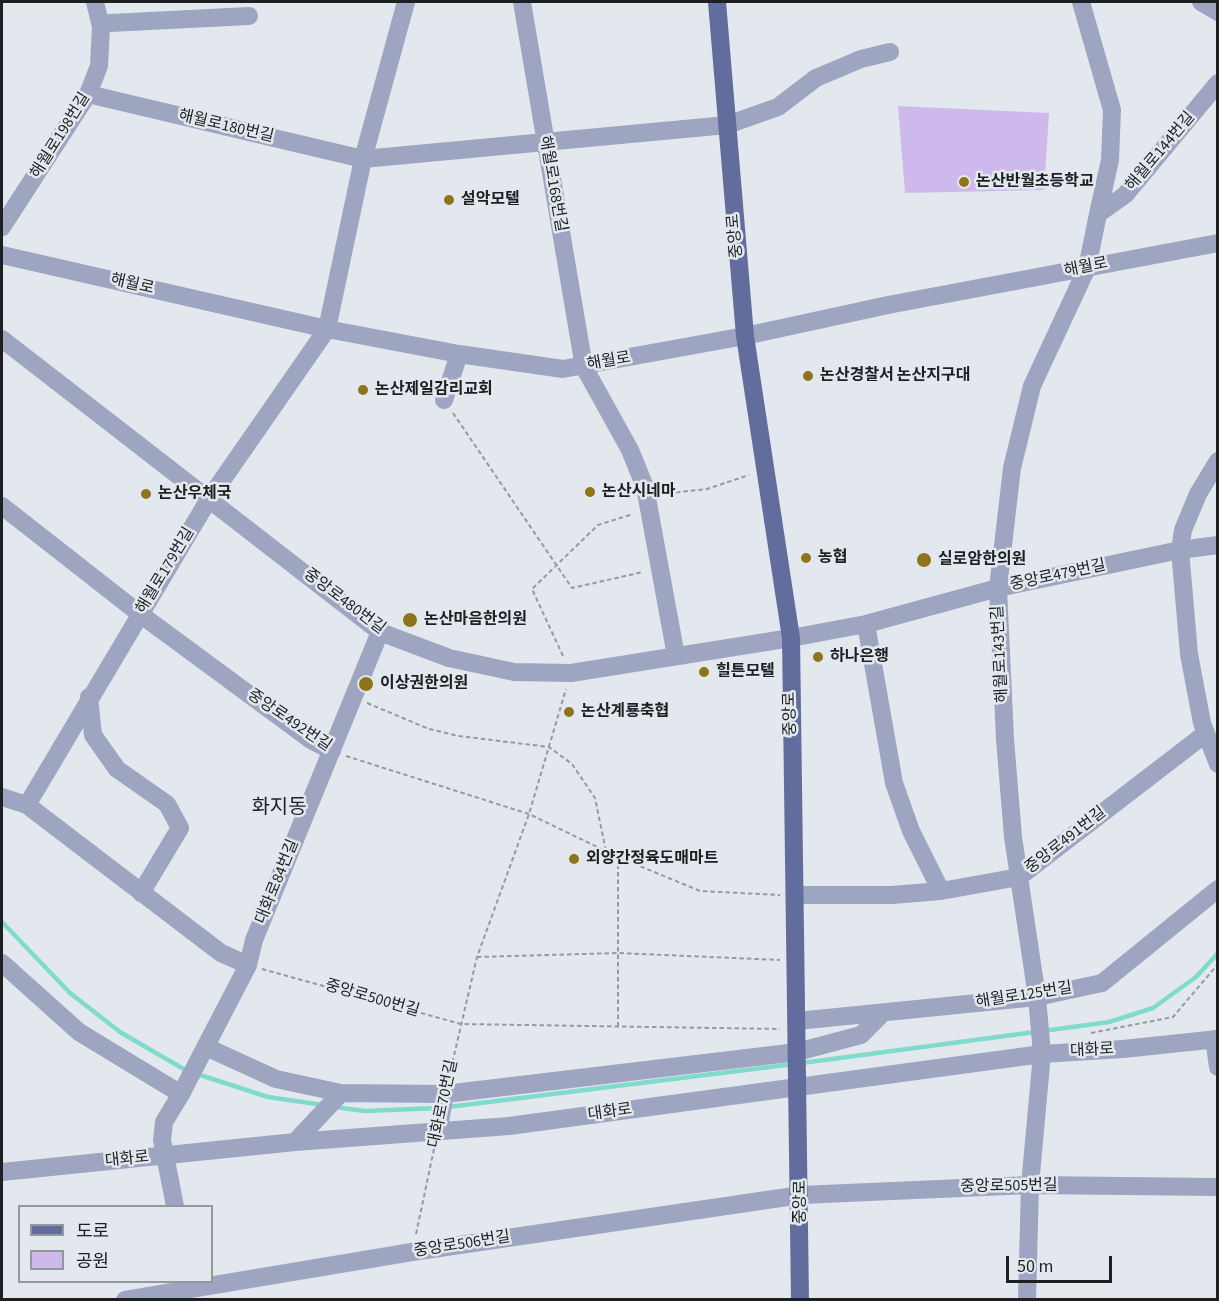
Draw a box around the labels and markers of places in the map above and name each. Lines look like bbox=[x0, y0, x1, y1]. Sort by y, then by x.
place label: 논산반월초등학교 bbox=[976, 172, 1094, 192]
marker: 논산반월초등학교 bbox=[957, 175, 971, 189]
place label: 설악모텔 bbox=[461, 190, 520, 210]
marker: 설악모텔 bbox=[442, 193, 456, 207]
place label: 논산경찰서 논산지구대 bbox=[820, 366, 970, 386]
marker: 논산경찰서 논산지구대 bbox=[801, 369, 815, 383]
place label: 논산제일감리교회 bbox=[375, 380, 493, 400]
marker: 논산제일감리교회 bbox=[356, 383, 370, 397]
place label: 논산시네마 bbox=[602, 482, 676, 502]
place label: 논산우체국 bbox=[158, 484, 232, 504]
marker: 논산시네마 bbox=[583, 485, 597, 499]
marker: 논산우체국 bbox=[139, 487, 153, 501]
place label: 농협 bbox=[818, 548, 847, 568]
place label: 실로암한의원 bbox=[938, 550, 1026, 570]
marker: 농협 bbox=[799, 551, 813, 565]
marker: 실로암한의원 bbox=[915, 551, 933, 569]
place label: 논산마음한의원 bbox=[424, 610, 527, 630]
marker: 논산마음한의원 bbox=[401, 611, 419, 629]
place label: 하나은행 bbox=[830, 647, 889, 667]
marker: 하나은행 bbox=[811, 650, 825, 664]
place label: 힐튼모텔 bbox=[716, 662, 775, 682]
marker: 힐튼모텔 bbox=[697, 665, 711, 679]
place label: 이상권한의원 bbox=[380, 674, 468, 694]
marker: 이상권한의원 bbox=[357, 675, 375, 693]
place label: 논산계룡축협 bbox=[581, 702, 669, 722]
marker: 논산계룡축협 bbox=[562, 705, 576, 719]
place label: 외양간정육도매마트 bbox=[586, 849, 718, 869]
marker: 외양간정육도매마트 bbox=[567, 852, 581, 866]

